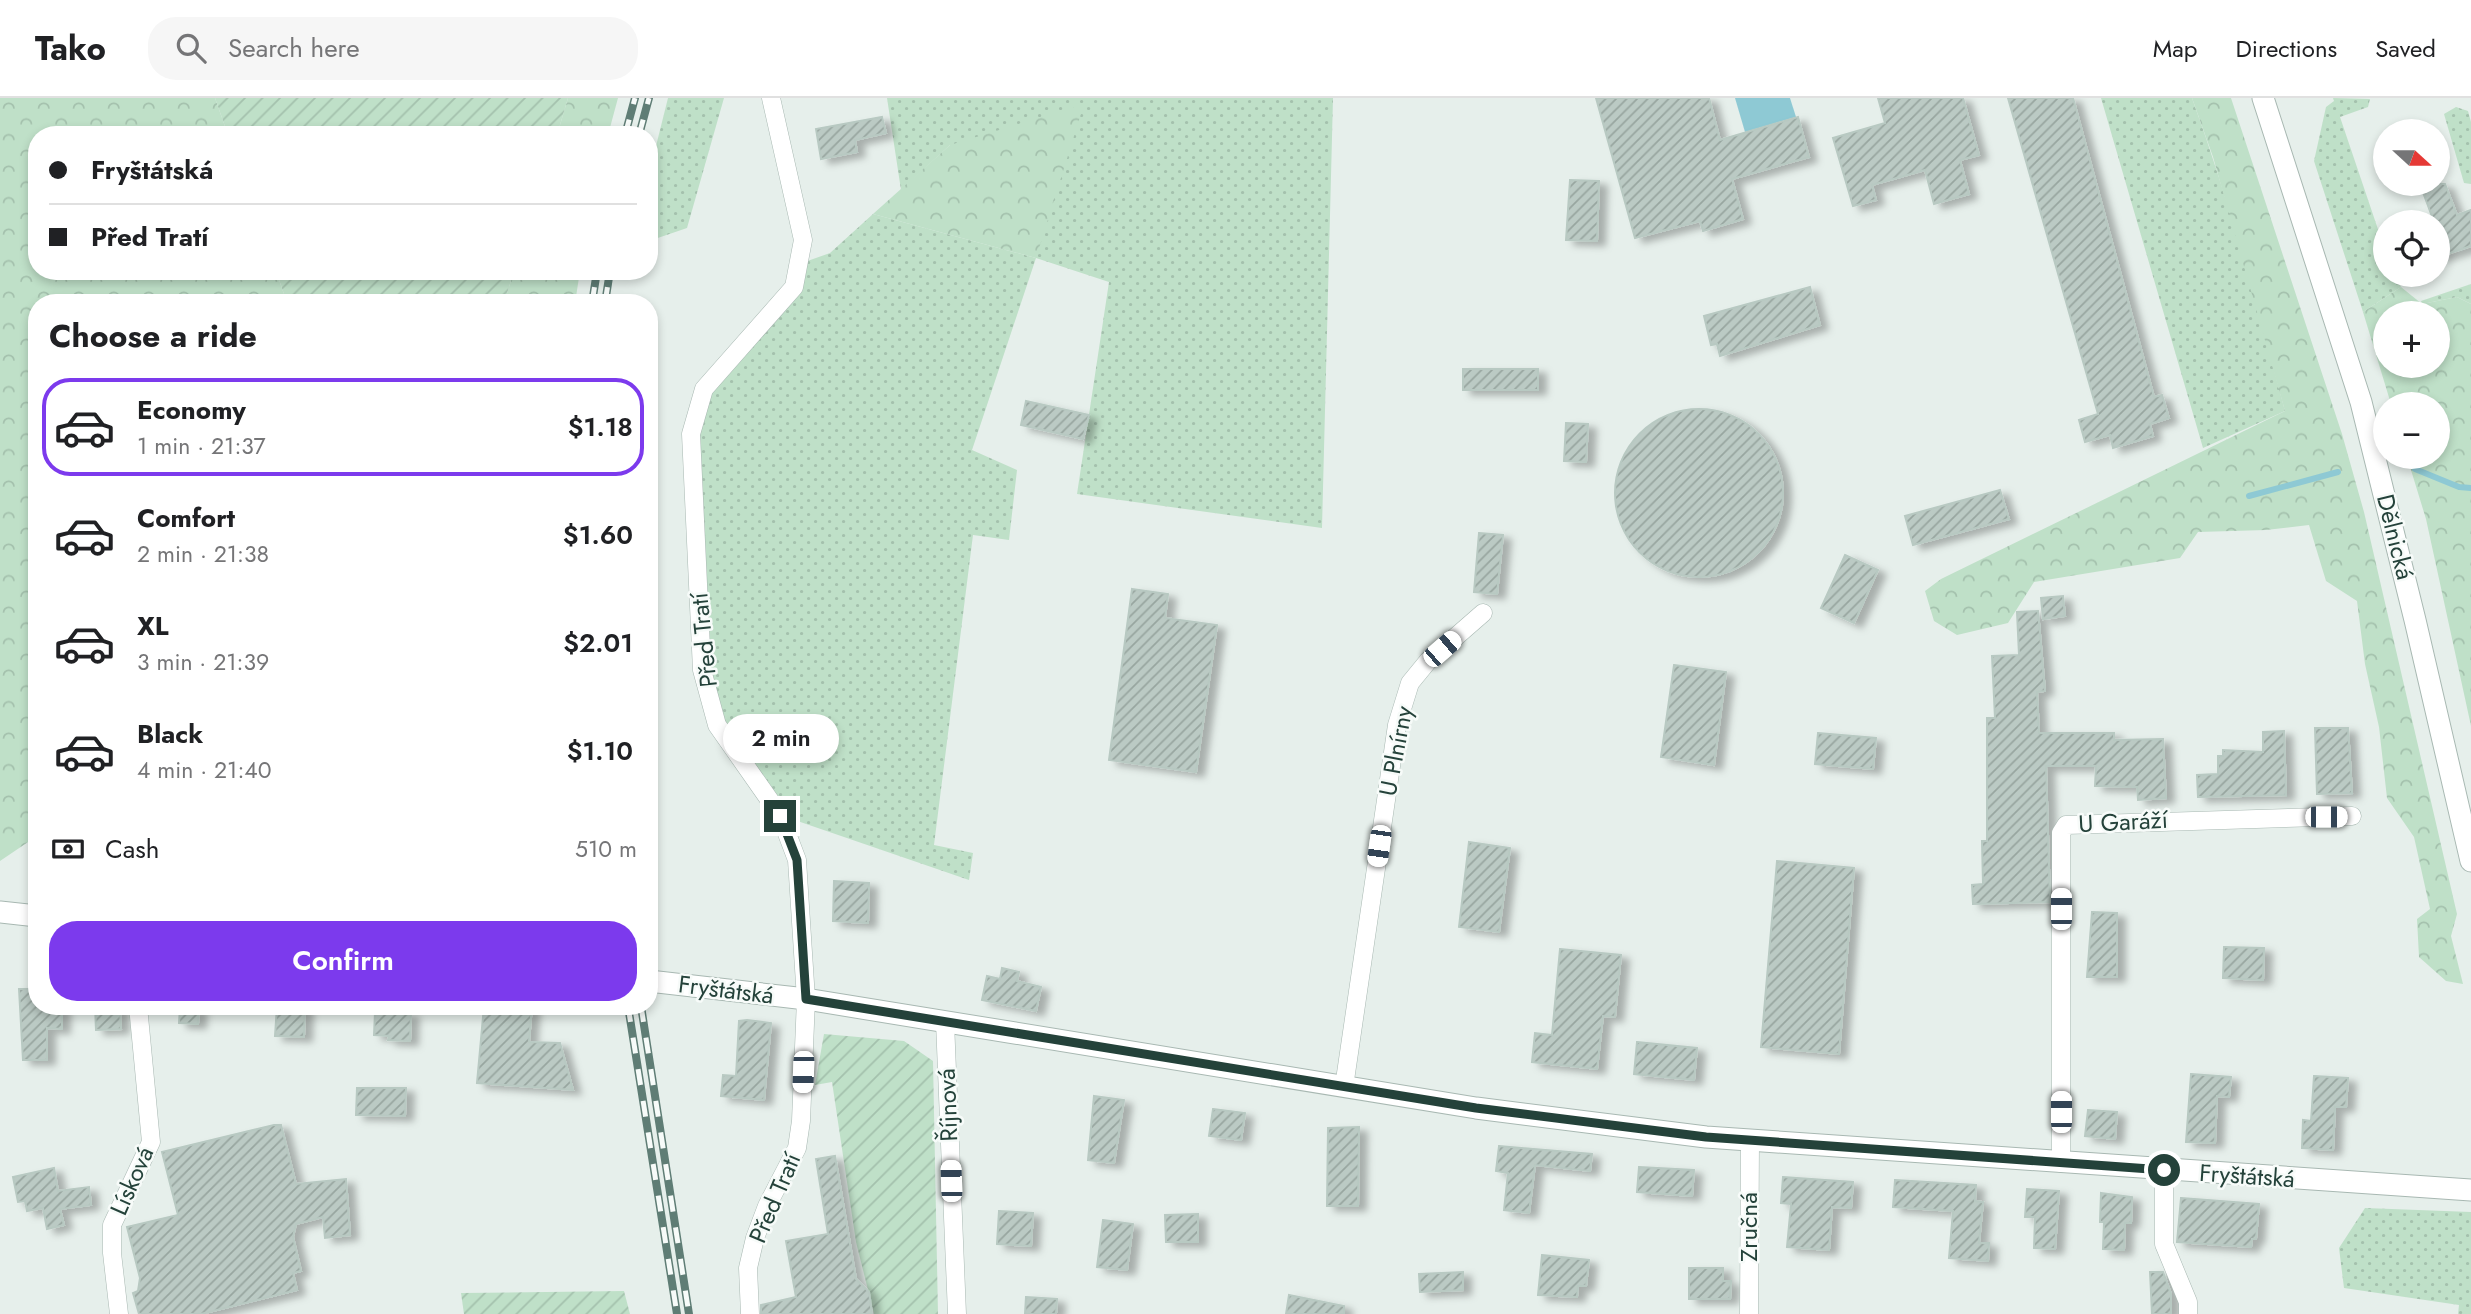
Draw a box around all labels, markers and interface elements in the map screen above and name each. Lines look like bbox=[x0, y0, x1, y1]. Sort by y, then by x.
search box bbox=[148, 17, 638, 80]
text: Tako bbox=[35, 25, 106, 72]
icon: search bbox=[172, 29, 210, 67]
text: Search here bbox=[228, 29, 360, 67]
text: Map bbox=[2153, 31, 2198, 66]
text: Directions bbox=[2236, 31, 2337, 66]
text: Saved bbox=[2375, 31, 2436, 66]
north arrow bbox=[2373, 119, 2450, 196]
map controls bbox=[2373, 119, 2450, 469]
text: Fryštátská bbox=[91, 151, 213, 189]
button: locate bbox=[2373, 210, 2450, 287]
text: Před Tratí bbox=[91, 218, 208, 256]
button: + bbox=[2373, 301, 2450, 378]
text: Choose a ride bbox=[49, 313, 257, 359]
text: Economy bbox=[137, 391, 246, 429]
button: − bbox=[2373, 392, 2450, 469]
icon: car bbox=[53, 396, 116, 459]
text: $1.18 bbox=[568, 408, 633, 446]
text: 1 min · 21:37 bbox=[137, 429, 266, 463]
street label: Dělnická bbox=[2368, 491, 2423, 583]
text: Comfort bbox=[137, 499, 235, 537]
icon: car bbox=[53, 504, 116, 567]
text: $1.60 bbox=[563, 516, 633, 554]
text: 2 min · 21:38 bbox=[137, 537, 269, 571]
street label: Před Tratí bbox=[681, 590, 726, 689]
text: XL bbox=[137, 607, 169, 645]
icon: car bbox=[53, 612, 116, 675]
text: $2.01 bbox=[563, 624, 633, 662]
car bbox=[1420, 627, 1465, 671]
text: 3 min · 21:39 bbox=[137, 645, 269, 679]
street label: U Plnírny bbox=[1370, 702, 1421, 799]
callout: 2 min bbox=[722, 714, 838, 764]
text: Black bbox=[137, 715, 203, 753]
icon: car bbox=[53, 720, 116, 783]
text: 2 min bbox=[751, 721, 811, 755]
text: $1.10 bbox=[567, 732, 633, 770]
text: 4 min · 21:40 bbox=[137, 753, 272, 787]
route end bbox=[764, 800, 796, 832]
street label: U Garáží bbox=[2077, 802, 2169, 841]
car bbox=[2306, 807, 2348, 828]
car bbox=[1366, 824, 1393, 868]
icon: cash bbox=[49, 830, 87, 868]
text: Cash bbox=[105, 830, 159, 868]
text: 510 m bbox=[575, 832, 637, 866]
car bbox=[2051, 888, 2072, 930]
button: Confirm bbox=[49, 921, 637, 1001]
street label: Fryštátská bbox=[676, 966, 776, 1013]
car bbox=[792, 1051, 815, 1093]
street label: Říjnová bbox=[929, 1068, 966, 1142]
car bbox=[2051, 1091, 2072, 1133]
street label: Lísková bbox=[101, 1141, 162, 1221]
street label: Před Tratí bbox=[740, 1147, 809, 1248]
route start bbox=[2148, 1154, 2180, 1186]
street label: Fryštátská bbox=[2198, 1155, 2296, 1196]
car bbox=[940, 1160, 963, 1202]
street label: Zručná bbox=[1731, 1192, 1766, 1262]

